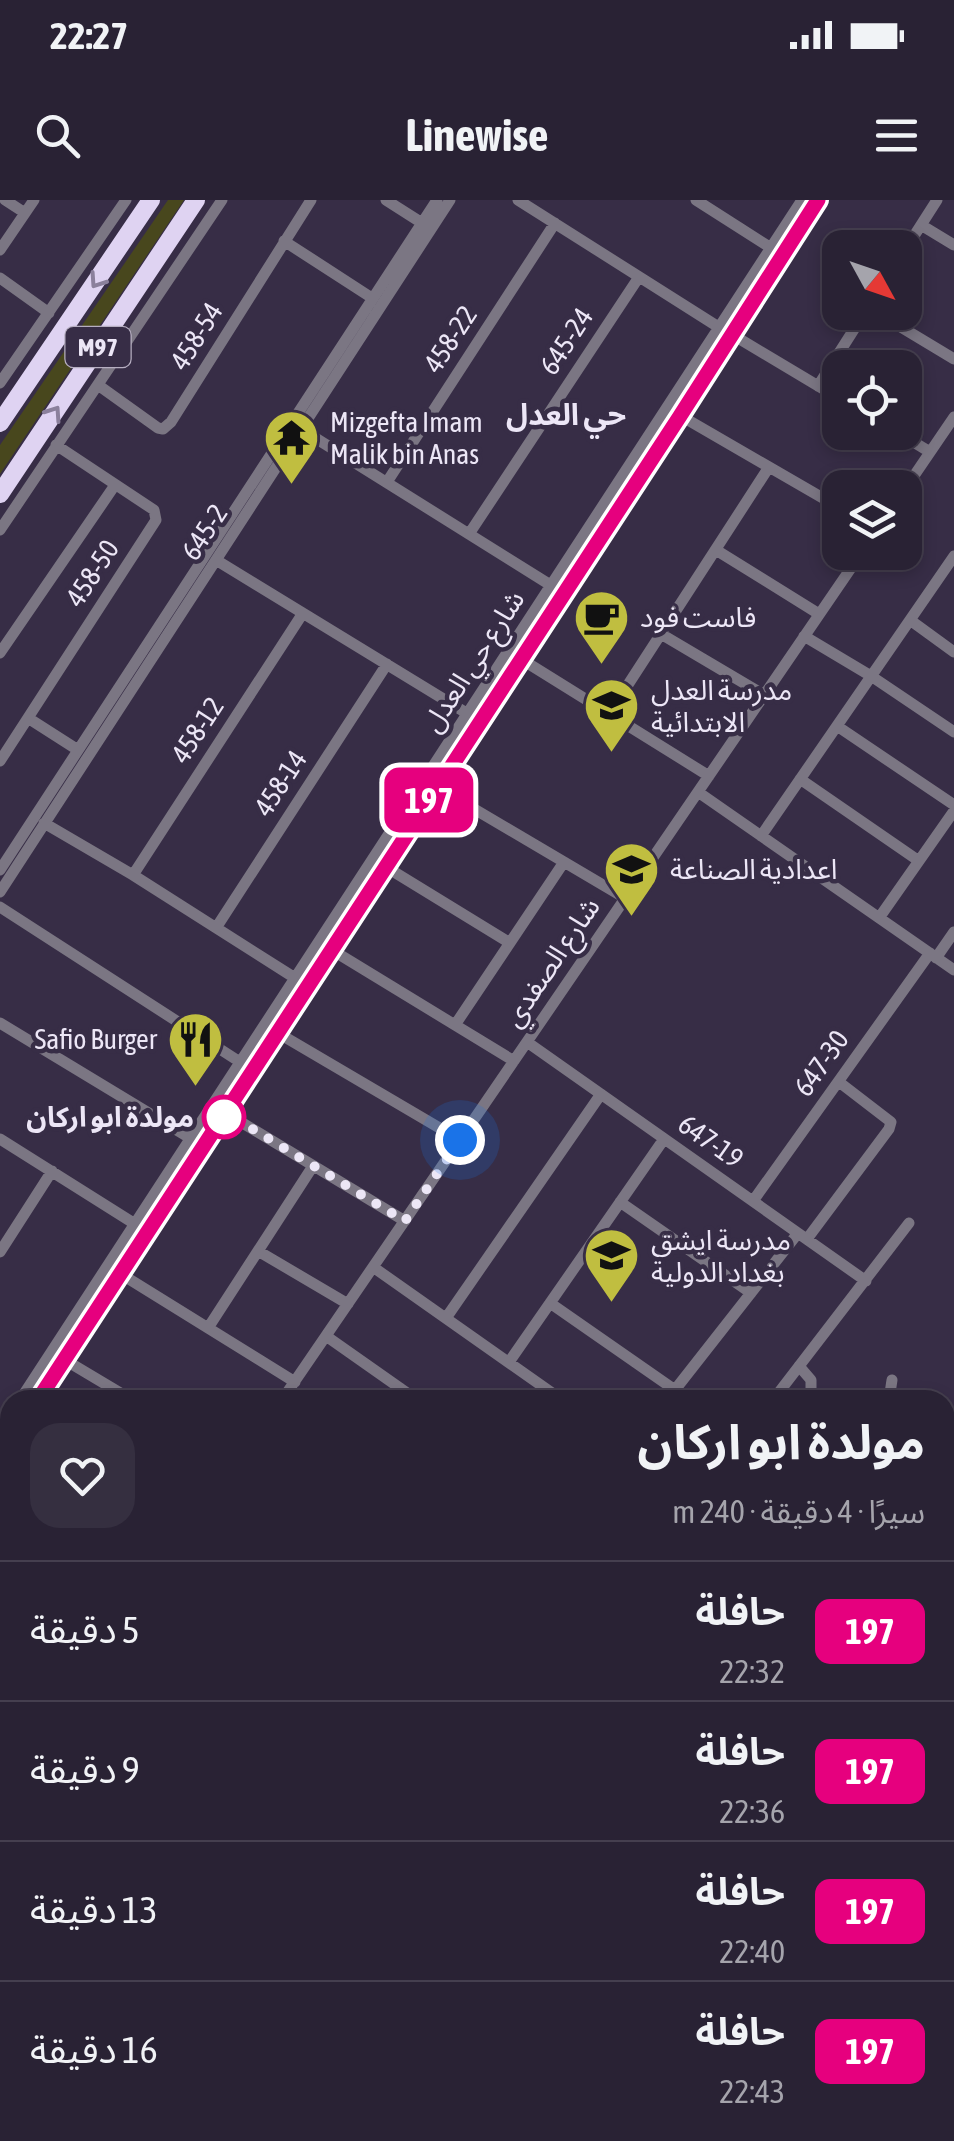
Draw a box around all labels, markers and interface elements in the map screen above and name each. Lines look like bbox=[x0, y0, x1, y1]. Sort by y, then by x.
text: 22:27 bbox=[50, 14, 128, 57]
icon: search bbox=[30, 108, 85, 163]
icon: menu bbox=[869, 108, 924, 163]
text: Linewise bbox=[405, 109, 549, 161]
north arrow bbox=[822, 230, 922, 330]
map controls bbox=[822, 230, 922, 570]
one-way arrow bbox=[91, 269, 109, 288]
street label: 458-54 bbox=[163, 297, 229, 375]
street label: 458-22 bbox=[417, 300, 483, 378]
street label: 645-24 bbox=[533, 302, 599, 380]
road number: M97 bbox=[66, 327, 130, 367]
button: locate bbox=[822, 350, 922, 450]
district label: حي العدل bbox=[506, 397, 626, 439]
one-way arrow bbox=[42, 406, 60, 425]
place label: Mizgefta Imam Malik bin Anas bbox=[330, 406, 483, 470]
temple icon: Mizgefta Imam Malik bin Anas bbox=[261, 408, 321, 487]
button: layers bbox=[822, 470, 922, 570]
street label: 645-2 bbox=[174, 498, 234, 566]
street label: 458-50 bbox=[59, 534, 125, 612]
street label: شارع حي العدل bbox=[415, 584, 535, 741]
cafe icon: فاست فود bbox=[571, 587, 631, 666]
place label: فاست فود bbox=[640, 601, 756, 634]
place label: مدرسة العدل الابتدائية bbox=[651, 674, 792, 738]
school or university icon: مدرسة العدل الابتدائية bbox=[582, 676, 642, 755]
street label: 458-12 bbox=[164, 691, 230, 769]
street label: 458-14 bbox=[247, 744, 313, 822]
line badge: 197 bbox=[372, 768, 486, 832]
text: 197 bbox=[404, 780, 454, 820]
school or university icon: اعدادية الصناعة bbox=[601, 839, 661, 918]
place label: اعدادية الصناعة bbox=[670, 853, 837, 885]
street label: شارع الصفدي bbox=[496, 891, 610, 1036]
restaurant icon: Safio Burger bbox=[166, 1009, 226, 1088]
place label: Safio Burger bbox=[34, 1023, 158, 1055]
street label: 647-30 bbox=[787, 1024, 855, 1102]
marker: مولدة ابو اركان bbox=[203, 1096, 245, 1138]
place label: مولدة ابو اركان bbox=[26, 1101, 194, 1134]
street label: 647-19 bbox=[673, 1107, 749, 1175]
your location bbox=[435, 1115, 485, 1165]
place label: مدرسة ايشق بغداد الدولية bbox=[651, 1224, 791, 1289]
school or university icon: مدرسة ايشق بغداد الدولية bbox=[582, 1226, 642, 1305]
text: مولدة ابو اركان bbox=[638, 1414, 925, 1469]
button: heart bbox=[30, 1423, 135, 1528]
text: سيرًا · 4 دقيقة · 240 m bbox=[672, 1493, 925, 1530]
text: حافلة bbox=[696, 1590, 785, 1633]
text: 5 دقيقة bbox=[30, 1608, 140, 1651]
text: 197 bbox=[845, 1611, 895, 1651]
text: 22:32 bbox=[719, 1653, 785, 1690]
text: حافلة bbox=[696, 1730, 785, 1773]
text: 9 دقيقة bbox=[30, 1748, 140, 1791]
text: 197 bbox=[845, 1751, 895, 1791]
text: 22:36 bbox=[719, 1793, 785, 1830]
text: حافلة bbox=[696, 1870, 785, 1913]
text: 13 دقيقة bbox=[30, 1888, 158, 1931]
text: 197 bbox=[845, 1891, 895, 1931]
text: 22:40 bbox=[719, 1933, 785, 1970]
text: حافلة bbox=[696, 2010, 785, 2053]
text: 16 دقيقة bbox=[30, 2028, 158, 2071]
text: 197 bbox=[845, 2031, 895, 2071]
text: 22:43 bbox=[719, 2073, 785, 2110]

